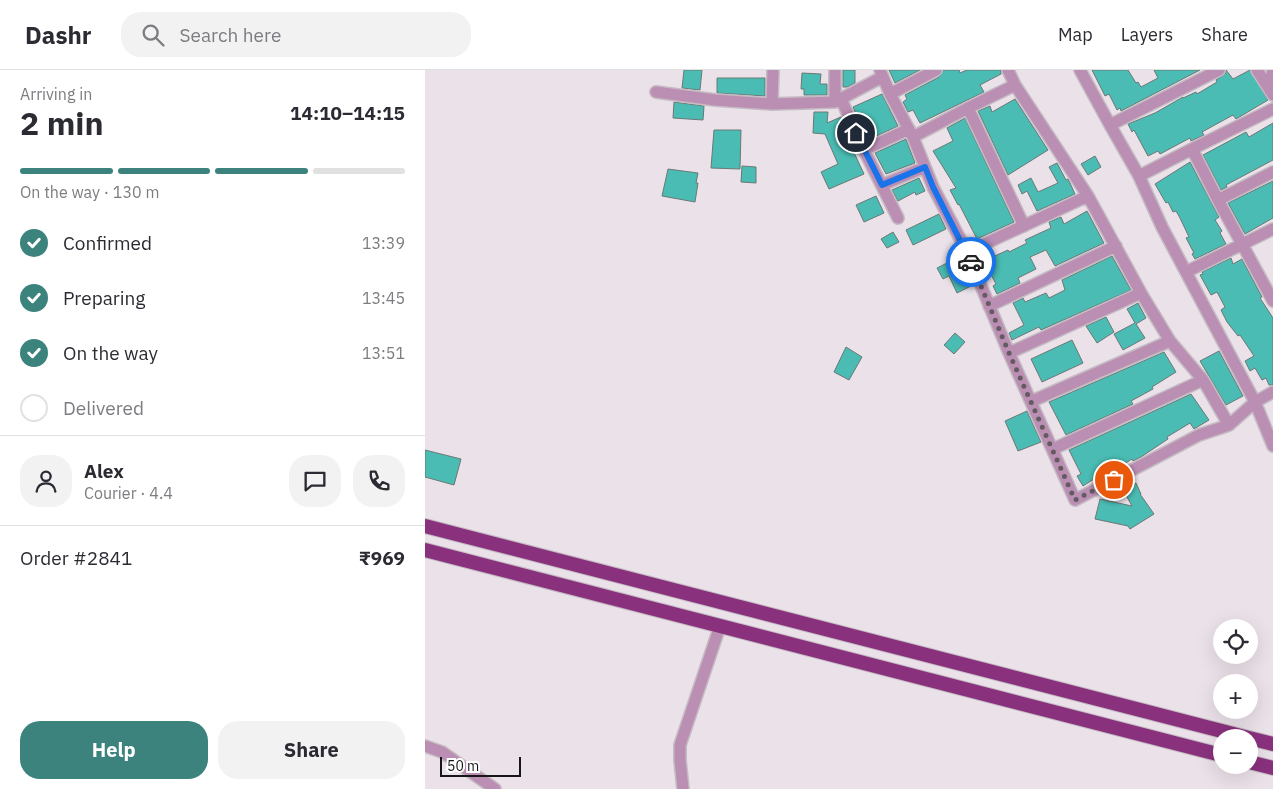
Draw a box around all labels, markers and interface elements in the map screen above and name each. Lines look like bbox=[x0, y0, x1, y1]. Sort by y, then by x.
search box bbox=[121, 12, 471, 57]
text: Dashr bbox=[25, 19, 91, 51]
icon: search bbox=[139, 21, 167, 49]
text: Search here bbox=[179, 23, 281, 47]
text: Map bbox=[1058, 23, 1093, 46]
text: Layers bbox=[1121, 23, 1173, 46]
text: Share bbox=[1201, 23, 1248, 46]
text: Arriving in bbox=[20, 84, 92, 104]
text: 14:10–14:15 bbox=[290, 101, 405, 125]
text: 2 min bbox=[20, 102, 104, 144]
pin bbox=[835, 112, 877, 154]
icon: home bbox=[842, 119, 870, 147]
text: On the way · 130 m bbox=[20, 182, 159, 202]
icon: check bbox=[20, 229, 48, 257]
text: Confirmed bbox=[63, 231, 152, 255]
text: 13:39 bbox=[362, 233, 405, 253]
courier bbox=[946, 237, 996, 287]
icon: car bbox=[957, 248, 985, 276]
icon: check bbox=[20, 284, 48, 312]
text: Preparing bbox=[63, 286, 145, 310]
text: 13:45 bbox=[362, 288, 405, 308]
icon: check bbox=[20, 339, 48, 367]
text: On the way bbox=[63, 341, 158, 365]
text: 13:51 bbox=[362, 343, 405, 363]
text: Delivered bbox=[63, 396, 144, 420]
button: person bbox=[20, 455, 72, 507]
button: chat bbox=[289, 455, 341, 507]
button: phone bbox=[353, 455, 405, 507]
text: Alex bbox=[84, 459, 124, 483]
pin bbox=[1093, 459, 1135, 501]
icon: bag bbox=[1100, 466, 1128, 494]
text: Courier · 4.4 bbox=[84, 483, 173, 503]
text: Order #2841 bbox=[20, 546, 132, 570]
text: ₹969 bbox=[359, 546, 405, 570]
map controls bbox=[1213, 619, 1258, 774]
button: locate bbox=[1213, 619, 1258, 664]
button: + bbox=[1213, 674, 1258, 719]
button: Help bbox=[20, 721, 208, 779]
button: Share bbox=[218, 721, 405, 779]
button: − bbox=[1213, 729, 1258, 774]
scale bar bbox=[440, 754, 521, 777]
text: 50 m bbox=[447, 757, 479, 775]

